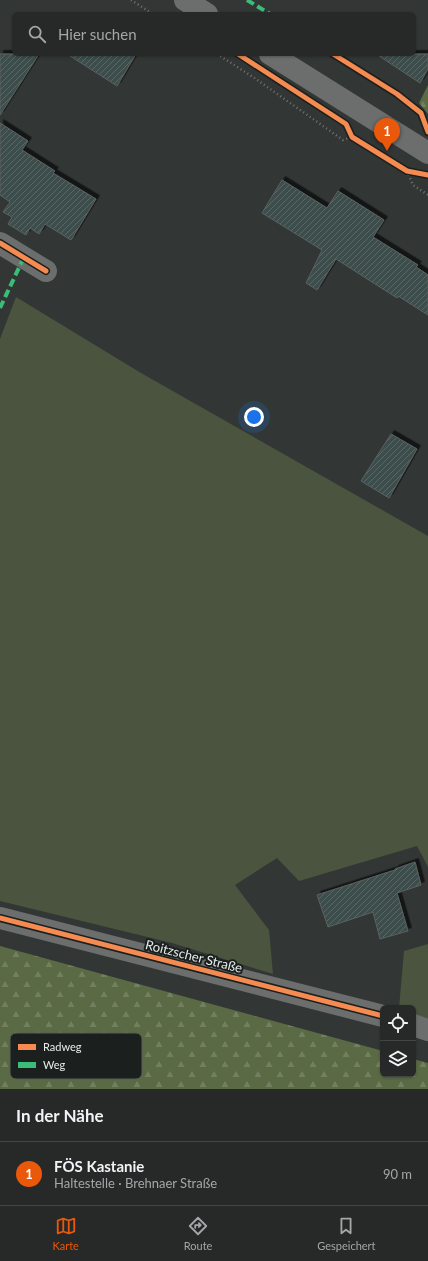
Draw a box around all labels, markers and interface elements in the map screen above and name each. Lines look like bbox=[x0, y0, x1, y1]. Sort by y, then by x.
search box bbox=[12, 12, 416, 56]
icon: search bbox=[26, 23, 48, 45]
text: Hier suchen bbox=[58, 25, 137, 43]
pin: 1 bbox=[374, 118, 400, 151]
your location bbox=[244, 407, 264, 427]
street label: Roitzscher Straße bbox=[144, 936, 244, 976]
map controls bbox=[380, 1005, 416, 1077]
button: locate bbox=[380, 1005, 416, 1041]
legend bbox=[10, 1033, 142, 1079]
text: Radweg bbox=[43, 1040, 82, 1053]
button: layers bbox=[380, 1041, 416, 1077]
text: Weg bbox=[43, 1058, 66, 1071]
text: In der Nähe bbox=[16, 1105, 104, 1126]
text: FÖS Kastanie bbox=[54, 1157, 144, 1175]
text: 1 bbox=[25, 1166, 33, 1182]
text: 90 m bbox=[383, 1166, 412, 1182]
text: Haltestelle · Brehnaer Straße bbox=[54, 1175, 217, 1191]
tab: Karte bbox=[52, 1215, 79, 1252]
tab: Route bbox=[184, 1215, 212, 1252]
tab: Gespeichert bbox=[317, 1215, 376, 1252]

